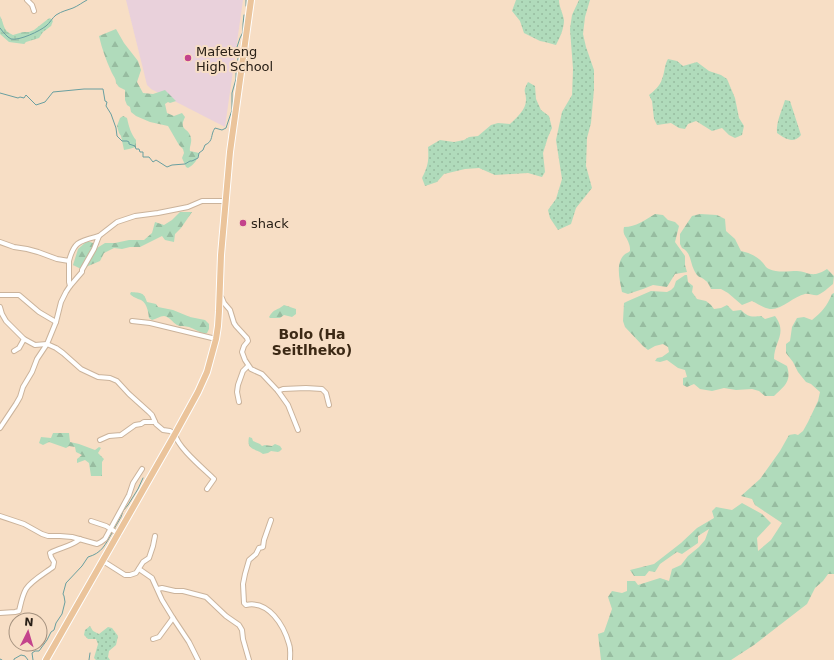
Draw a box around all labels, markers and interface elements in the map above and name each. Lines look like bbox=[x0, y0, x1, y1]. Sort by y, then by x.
place label: Mafeteng High School bbox=[196, 44, 273, 74]
marker: Mafeteng High School bbox=[183, 53, 193, 63]
place label: shack bbox=[251, 216, 289, 231]
marker: shack bbox=[238, 218, 248, 228]
district label: Bolo (Ha Seitlheko) bbox=[272, 326, 352, 358]
north arrow bbox=[8, 612, 48, 652]
text: N bbox=[24, 616, 34, 629]

